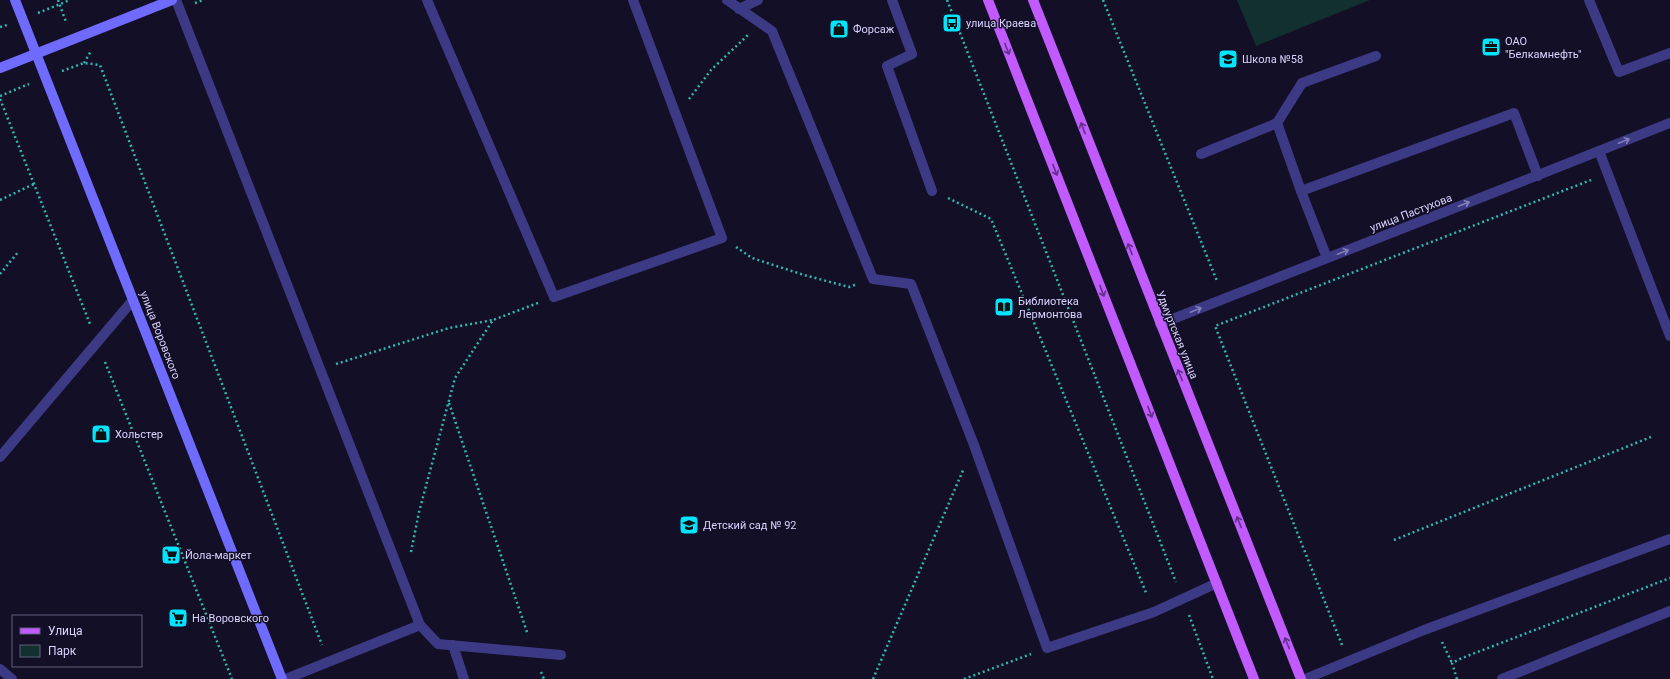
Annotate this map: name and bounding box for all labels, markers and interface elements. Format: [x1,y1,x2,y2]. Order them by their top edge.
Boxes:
bus stop icon: улица Краева [941,12,963,34]
place label: улица Краева [966,17,1036,30]
shop icon: Форсаж [828,18,850,40]
place label: Форсаж [853,23,895,36]
place label: ОАО "Белкамнефть" [1505,35,1582,61]
office icon: ОАО "Белкамнефть" [1480,36,1502,58]
one-way arrow [1004,43,1011,55]
school or university icon: Школа №58 [1217,48,1239,70]
place label: Школа №58 [1242,53,1303,66]
one-way arrow [1079,122,1086,134]
one-way arrow [1618,137,1630,145]
one-way arrow [1051,164,1059,176]
street label: улица Пастухова [1368,191,1454,235]
one-way arrow [1458,200,1470,208]
one-way arrow [1126,243,1134,255]
one-way arrow [1337,247,1349,255]
one-way arrow [1099,285,1107,297]
street label: улица Воровского [137,289,183,381]
street label: Удмуртская улица [1153,289,1201,381]
place label: Библиотека Лермонтова [1018,295,1082,321]
library icon: Библиотека Лермонтова [993,296,1015,318]
one-way arrow [1190,305,1202,313]
one-way arrow [1176,370,1184,382]
one-way arrow [1146,406,1154,418]
shop icon: Хольстер [90,423,112,445]
place label: Хольстер [115,428,163,441]
school or university icon: Детский сад № 92 [678,514,700,536]
one-way arrow [1234,516,1242,528]
place label: Детский сад № 92 [703,519,797,532]
supermarket icon: Йола-маркет [160,544,182,566]
place label: Йола-маркет [185,549,252,562]
supermarket icon: На Воровского [167,607,189,629]
place label: На Воровского [192,612,269,625]
legend [12,615,142,667]
text: Улица [48,624,83,638]
one-way arrow [1282,637,1290,649]
text: Парк [48,644,77,658]

